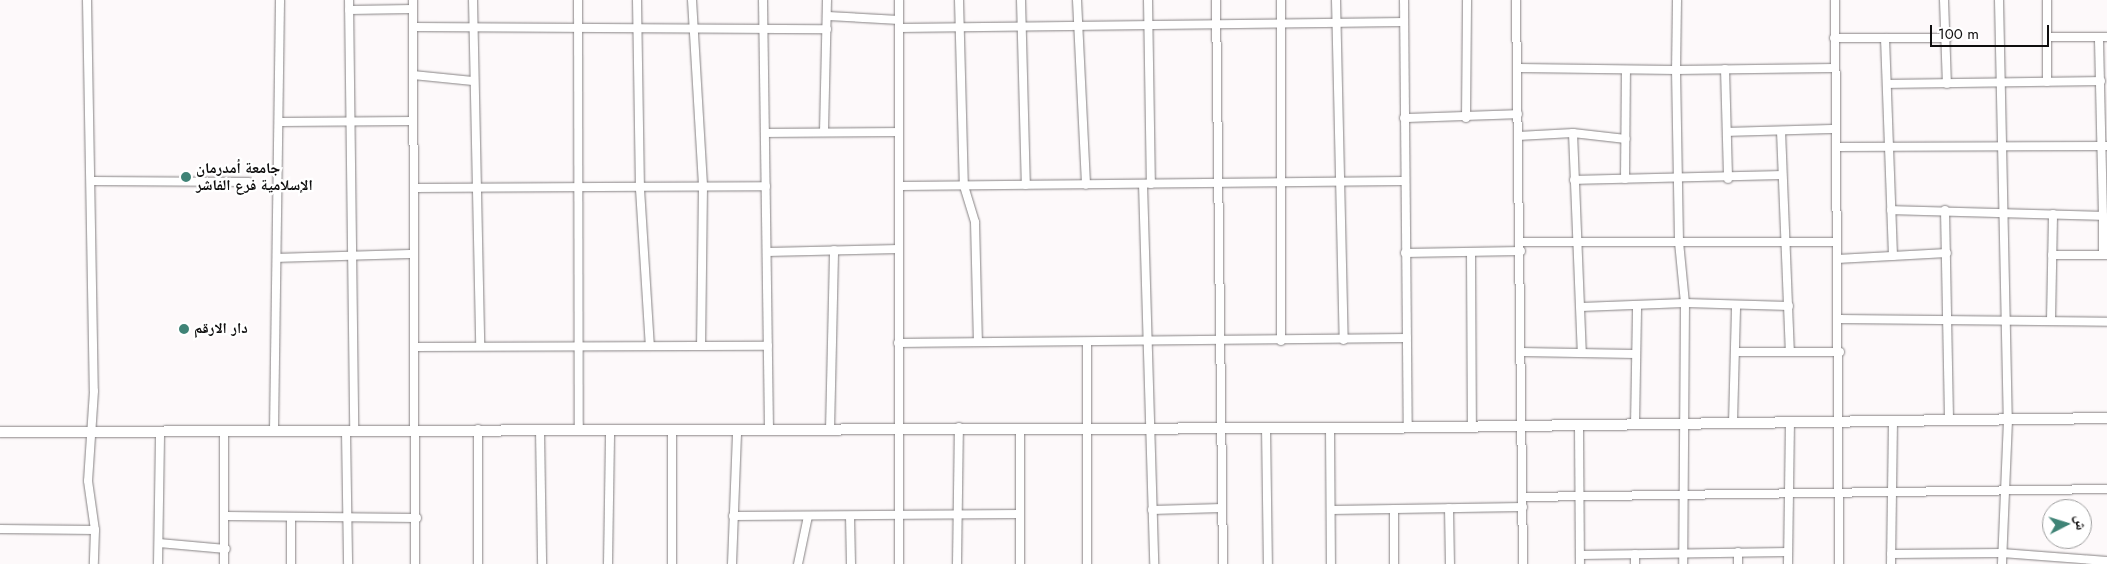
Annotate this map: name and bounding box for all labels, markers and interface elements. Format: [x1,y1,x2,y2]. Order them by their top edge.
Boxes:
scale bar [1932,15,2051,47]
text: 100 m [1938,23,1979,45]
place label: جامعة أمدرمان الإسلامية فرع الفاشر [196,159,313,194]
marker: جامعة أمدرمان الإسلامية فرع الفاشر [180,171,192,183]
place label: دار الارقم [194,320,248,338]
marker: دار الارقم [178,323,190,335]
north arrow [2042,499,2092,549]
text: ش [2070,514,2092,531]

